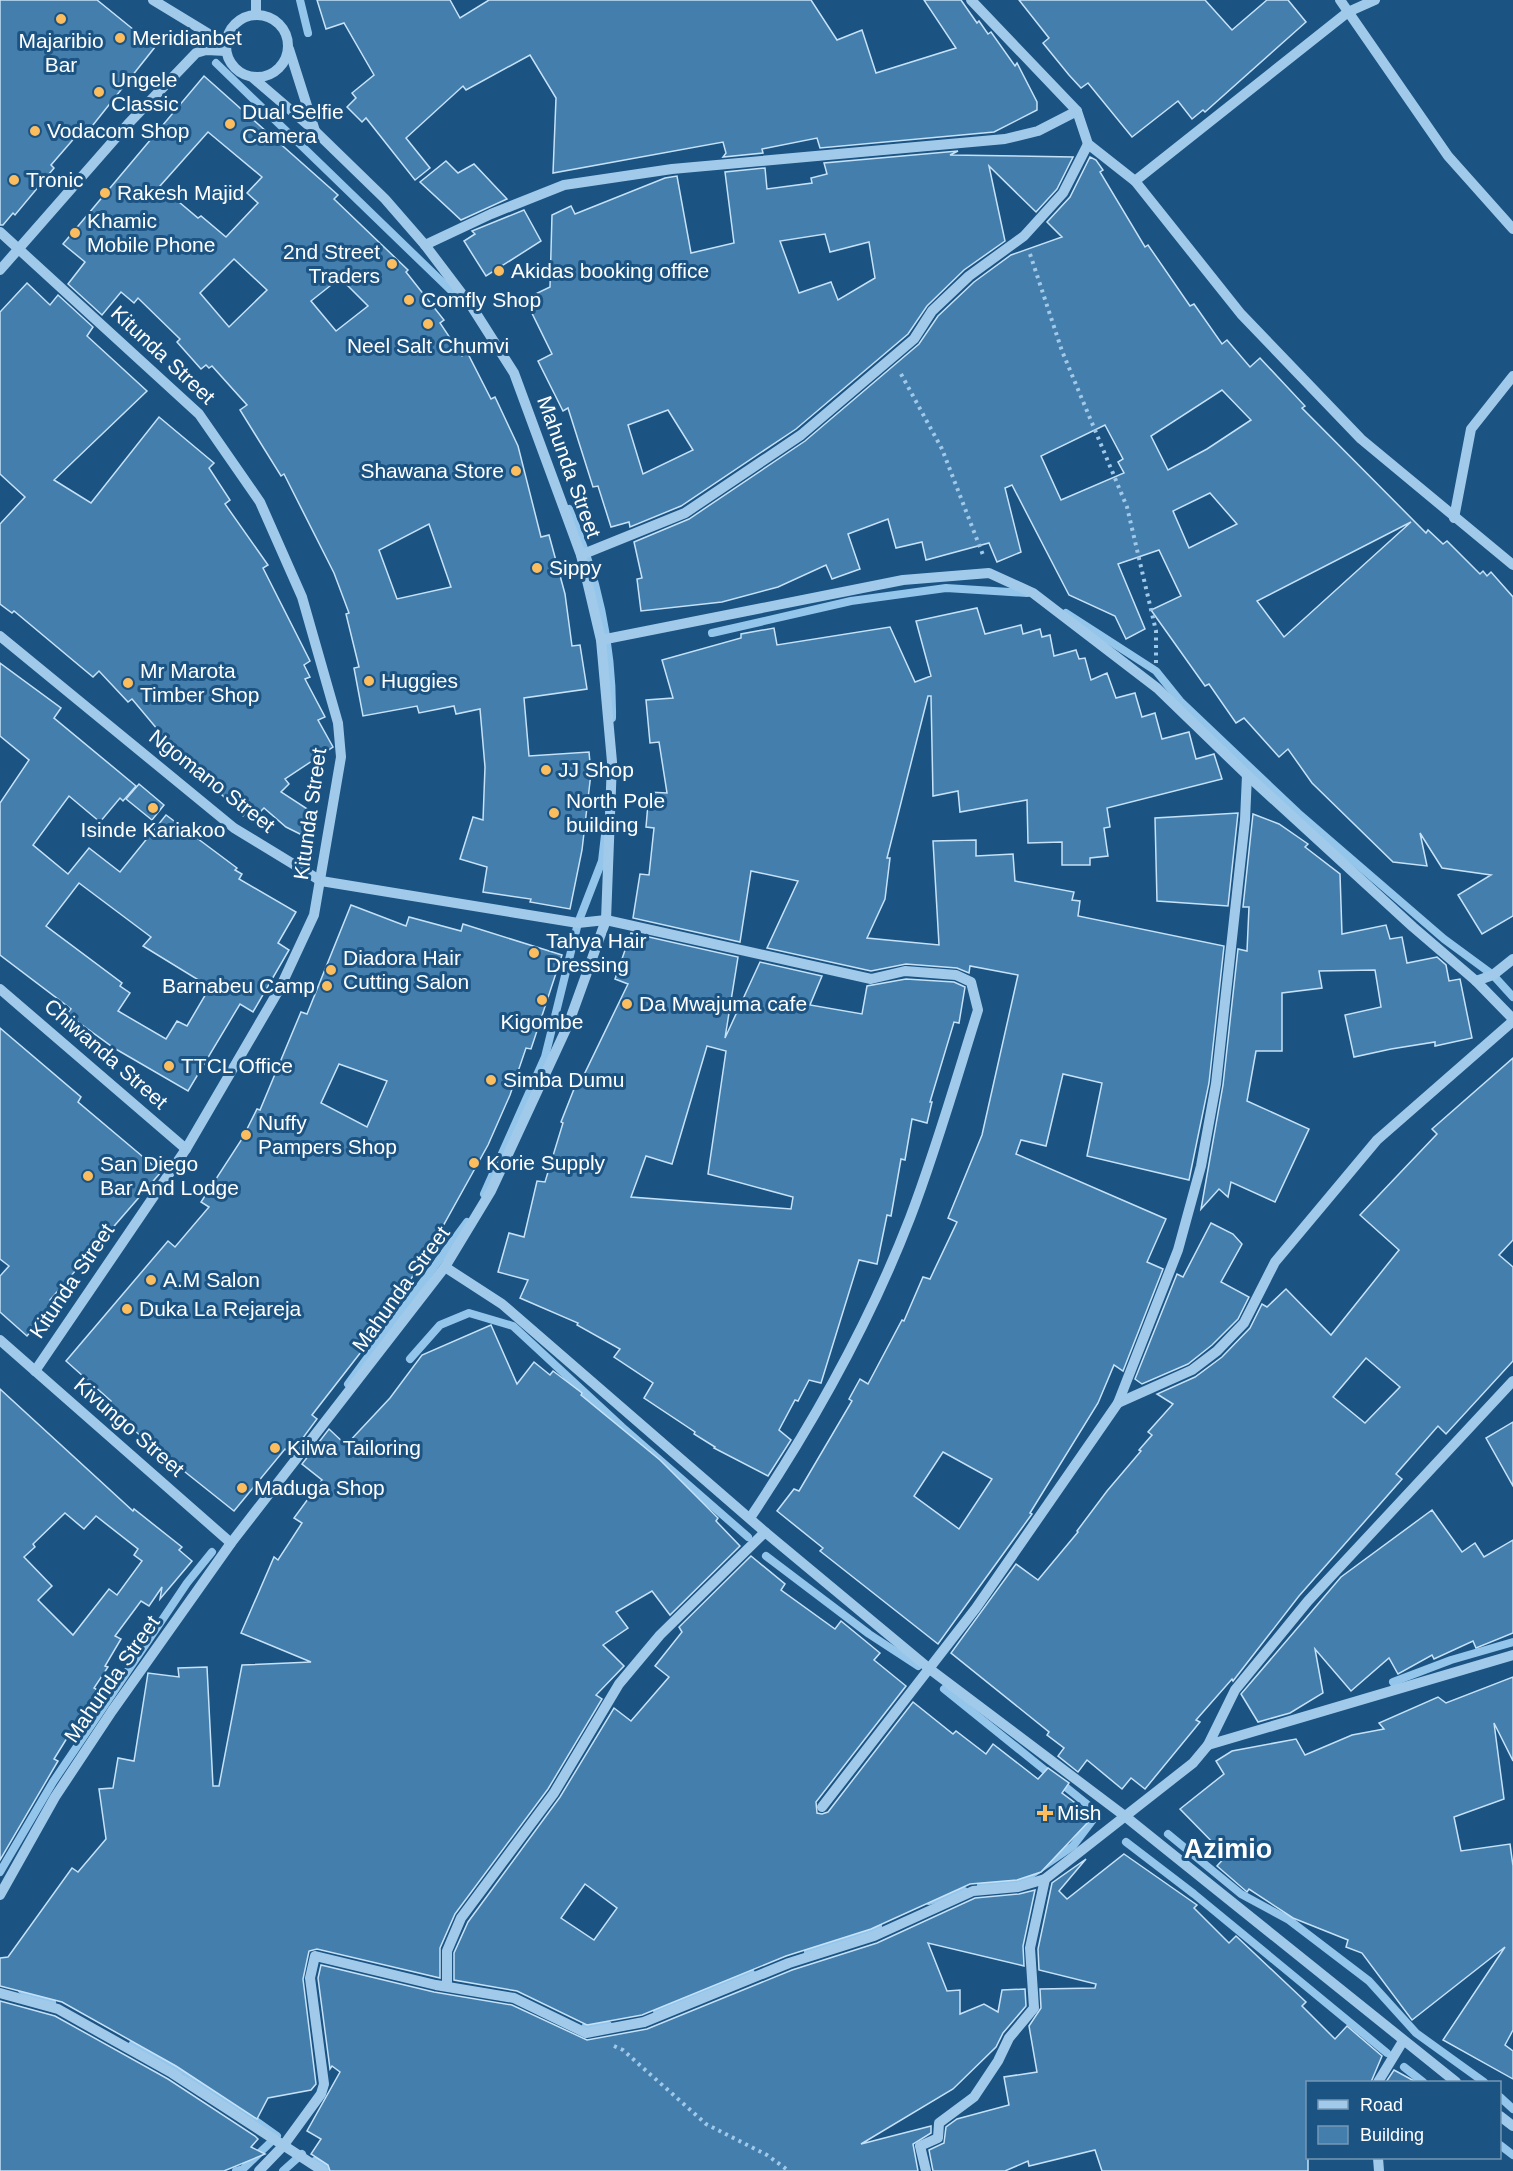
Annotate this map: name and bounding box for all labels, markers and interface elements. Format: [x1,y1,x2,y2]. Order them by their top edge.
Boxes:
marker: Majaribio Bar [54,12,68,26]
place label: Meridianbet [132,26,242,49]
place label: Majaribio Bar [18,29,104,76]
marker: Meridianbet [113,31,127,45]
place label: Ungele Classic [111,68,179,115]
marker: Ungele Classic [92,85,106,99]
place label: Dual Selfie Camera [242,100,344,147]
marker: Dual Selfie Camera [223,117,237,131]
place label: Vodacom Shop [47,119,189,142]
marker: Vodacom Shop [28,124,42,138]
place label: Tronic [26,168,84,191]
marker: Tronic [7,173,21,187]
place label: Rakesh Majid [117,181,244,204]
marker: Rakesh Majid [98,186,112,200]
place label: Khamic Mobile Phone [87,209,215,256]
marker: Khamic Mobile Phone [68,226,82,240]
place label: 2nd Street Traders [283,240,380,287]
marker: 2nd Street Traders [385,257,399,271]
place label: Akidas booking office [511,259,709,282]
marker: Akidas booking office [492,264,506,278]
place label: Comfly Shop [421,288,541,311]
marker: Comfly Shop [402,293,416,307]
street label: Kitunda Street [107,301,220,409]
marker: Neel Salt Chumvi [421,317,435,331]
place label: Neel Salt Chumvi [347,334,509,357]
street label: Mahunda Street [533,393,606,541]
place label: Shawana Store [360,459,504,482]
marker: Shawana Store [509,464,523,478]
place label: Sippy [549,556,602,579]
marker: Sippy [530,561,544,575]
place label: Mr Marota Timber Shop [140,659,259,706]
place label: Huggies [381,669,458,692]
marker: Huggies [362,674,376,688]
marker: Mr Marota Timber Shop [121,676,135,690]
street label: Ngomano Street [145,724,280,837]
street label: Kitunda Street [289,746,330,881]
place label: JJ Shop [558,758,634,781]
marker: JJ Shop [539,763,553,777]
place label: North Pole building [566,789,665,836]
marker: Isinde Kariakoo [146,801,160,815]
marker: North Pole building [547,806,561,820]
place label: Isinde Kariakoo [81,818,225,841]
place label: Tahya Hair Dressing [546,929,646,976]
place label: Diadora Hair Cutting Salon [343,946,469,993]
marker: Tahya Hair Dressing [527,946,541,960]
marker: Diadora Hair Cutting Salon [324,963,338,977]
place label: Barnabeu Camp [162,974,315,997]
marker: Barnabeu Camp [320,979,334,993]
place label: Da Mwajuma cafe [639,992,807,1015]
marker: Kigombe [535,993,549,1007]
street label: Chiwanda Street [40,994,173,1113]
marker: Da Mwajuma cafe [620,997,634,1011]
place label: Kigombe [501,1010,583,1033]
place label: TTCL Office [181,1054,293,1077]
marker: TTCL Office [162,1059,176,1073]
place label: Simba Dumu [503,1068,624,1091]
marker: Simba Dumu [484,1073,498,1087]
place label: Nuffy Pampers Shop [258,1111,397,1158]
marker: Nuffy Pampers Shop [239,1128,253,1142]
place label: Korie Supply [486,1151,606,1174]
place label: San Diego Bar And Lodge [100,1152,239,1199]
marker: Korie Supply [467,1156,481,1170]
marker: San Diego Bar And Lodge [81,1169,95,1183]
street label: Kitunda Street [25,1219,118,1342]
street label: Mahunda Street [347,1221,454,1356]
place label: A.M Salon [163,1268,260,1291]
marker: A.M Salon [144,1273,158,1287]
place label: Duka La Rejareja [139,1297,302,1320]
marker: Duka La Rejareja [120,1302,134,1316]
street label: Kivungo Street [70,1373,189,1481]
place label: Kilwa Tailoring [287,1436,421,1459]
marker: Kilwa Tailoring [268,1441,282,1455]
place label: Maduga Shop [254,1476,385,1499]
marker: Maduga Shop [235,1481,249,1495]
street label: Mahunda Street [59,1611,164,1747]
place label: Mish [1057,1801,1101,1824]
marker: Mish [1038,1806,1052,1820]
district label: Azimio [1184,1834,1272,1864]
legend [1306,2081,1501,2159]
text: Road [1360,2095,1403,2115]
text: Building [1360,2125,1424,2145]

